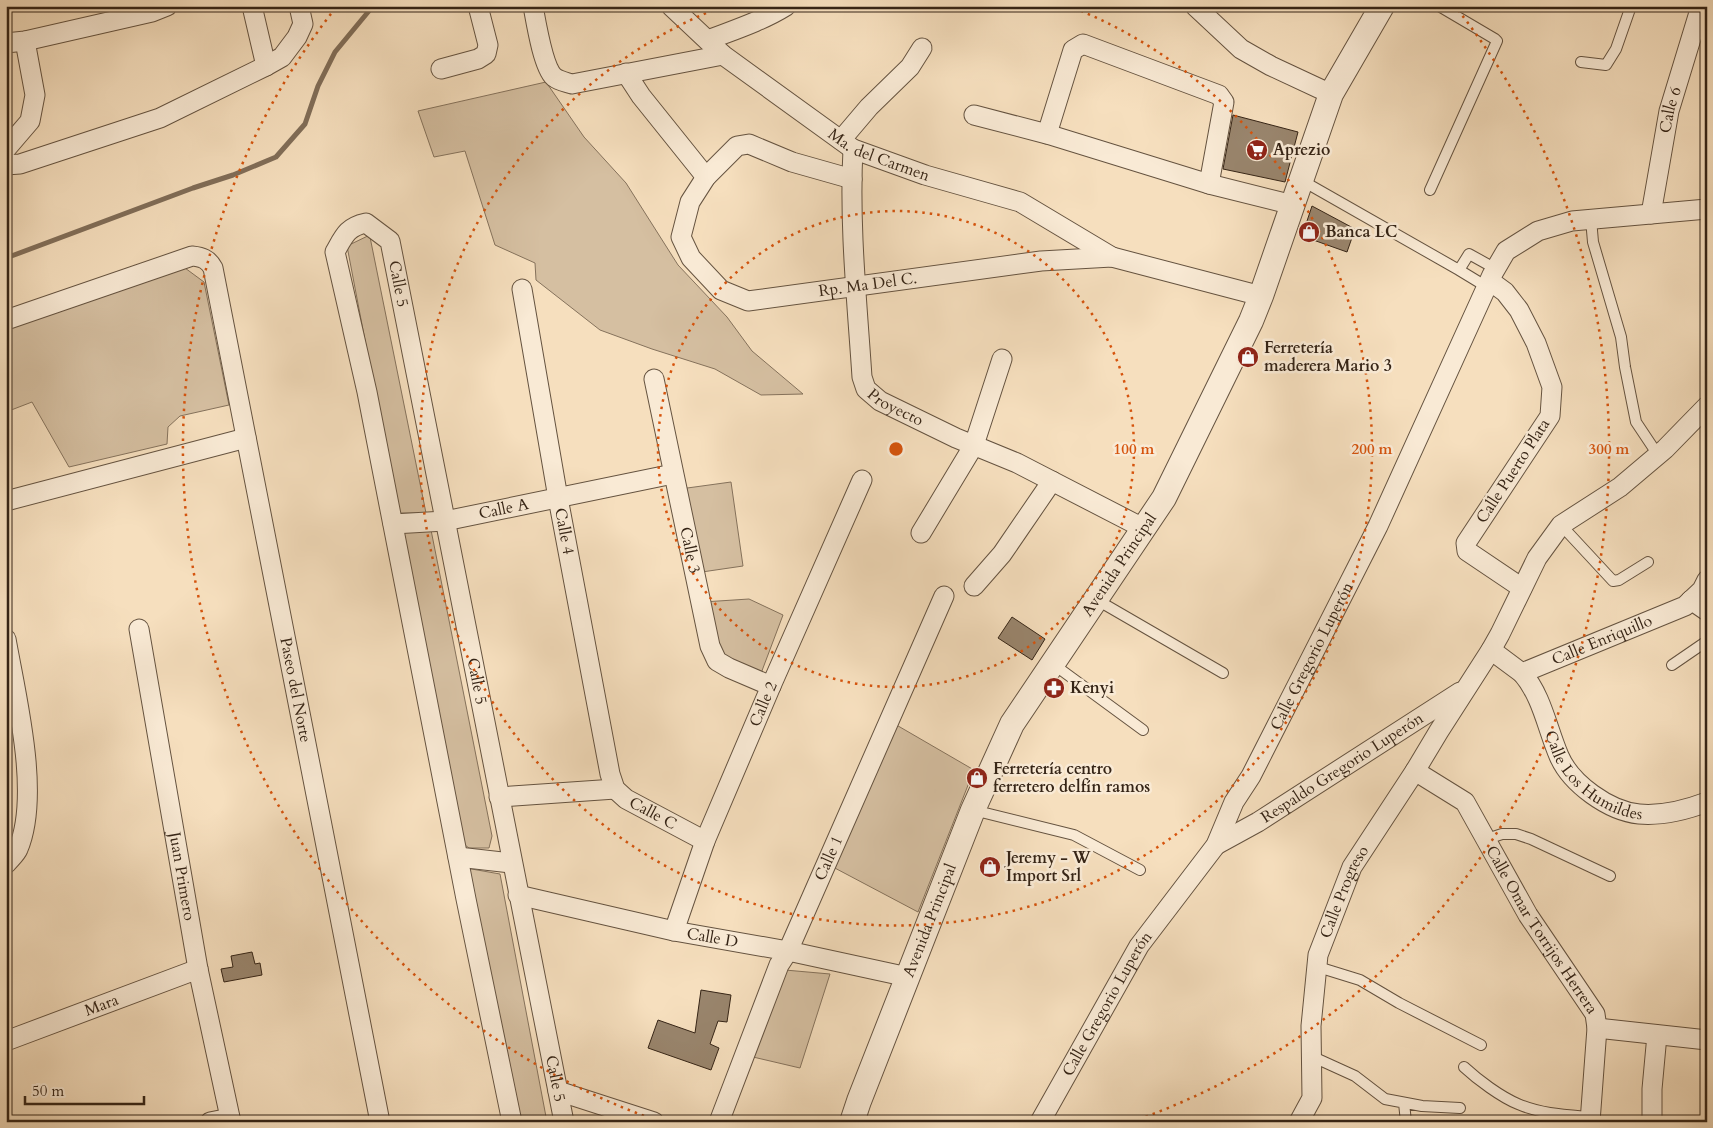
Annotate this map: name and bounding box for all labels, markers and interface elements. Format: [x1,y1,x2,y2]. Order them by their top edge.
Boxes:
street label: Calle 6 [1654,84,1687,135]
street label: Ma. del Carmen [823,123,933,187]
supermarket icon: Aprezio [1245,138,1269,162]
place label: Aprezio [1273,139,1330,161]
shop icon: Banca LC [1297,220,1321,244]
place label: Banca LC [1325,221,1397,243]
street label: Calle 5 [383,259,414,309]
street label: Rp. Ma Del C. [817,267,918,302]
place label: Ferretería maderera Mario 3 [1264,337,1392,377]
shop icon: Ferretería maderera Mario 3 [1236,345,1260,369]
street label: Proyecto [862,384,927,432]
street label: Calle Puerto Plata [1471,414,1555,528]
text: 100 m [1114,439,1155,459]
text: 200 m [1352,439,1393,459]
text: 300 m [1589,439,1630,459]
centre of rings [887,440,905,458]
street label: Calle A [477,493,531,525]
street label: Calle 4 [549,506,579,557]
street label: Avenida Principal [1076,509,1162,621]
street label: Calle 3 [674,525,706,576]
street label: Calle Gregorio Luperón [1265,578,1359,734]
street label: Calle Enriquillo [1548,610,1656,671]
street label: Paseo del Norte [274,635,317,744]
street label: Calle 5 [462,656,492,706]
pharmacy icon: Kenyi [1042,676,1066,700]
place label: Kenyi [1070,677,1114,699]
street label: Calle 2 [744,678,783,730]
street label: Respaldo Gregorio Luperón [1257,707,1428,828]
street label: Calle Los Humildes [1539,728,1643,825]
place label: Ferretería centro ferretero delfín ramos [993,758,1150,798]
shop icon: Ferretería centro ferretero delfín ramos [965,766,989,790]
street label: Calle C [625,792,681,835]
street label: Juan Primero [163,828,200,923]
street label: Calle 1 [809,832,848,884]
street label: Calle Progreso [1315,841,1374,941]
street label: Calle Omar Torrijos Herrera [1481,842,1603,1018]
place label: Jeremy - W Import Srl [1004,847,1091,887]
shop icon: Jeremy - W Import Srl [978,855,1002,879]
street label: Avenida Principal [898,860,962,981]
street label: Calle D [685,922,740,953]
street label: Calle Gregorio Luperón [1057,927,1157,1080]
street label: Mara [81,989,122,1022]
street label: Calle 5 [540,1053,571,1104]
scale bar [25,1073,144,1105]
text: 50 m [32,1081,64,1101]

